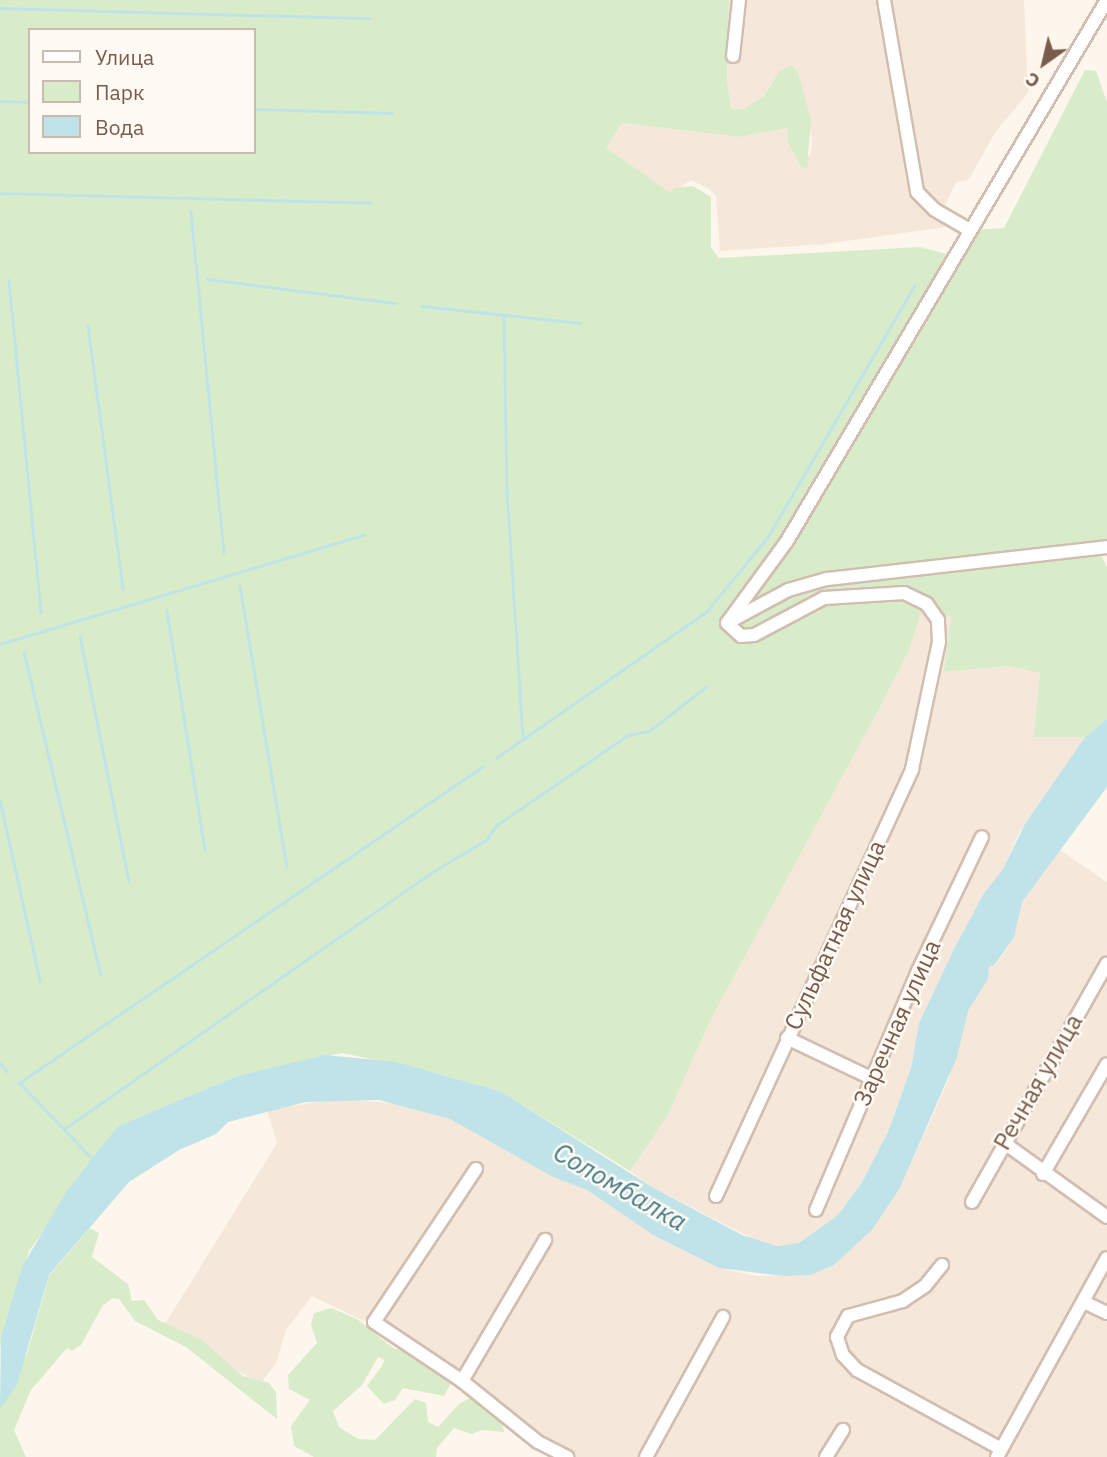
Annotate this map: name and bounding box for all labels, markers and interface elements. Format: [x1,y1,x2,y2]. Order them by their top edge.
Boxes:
legend [28,28,256,154]
north arrow [1009,28,1079,98]
text: Улица [95,43,154,71]
text: С [1020,67,1044,94]
text: Парк [95,78,145,106]
text: Вода [95,113,144,141]
street label: Сульфатная улица [778,835,892,1035]
street label: Заречная улица [847,935,947,1111]
street label: Речная улица [988,1009,1088,1155]
water label: Соломбалка [548,1136,692,1238]

